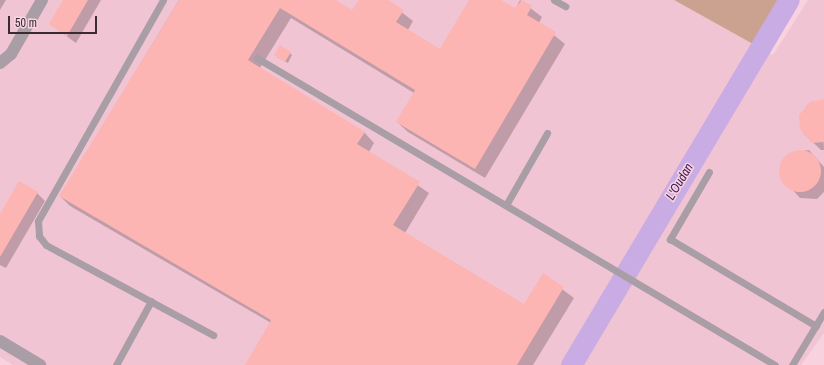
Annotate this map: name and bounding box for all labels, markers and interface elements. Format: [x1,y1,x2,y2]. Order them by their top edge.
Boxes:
scale bar [10,8,99,34]
text: 50 m [15,15,37,31]
water label: L'Oudan [663,161,697,203]

